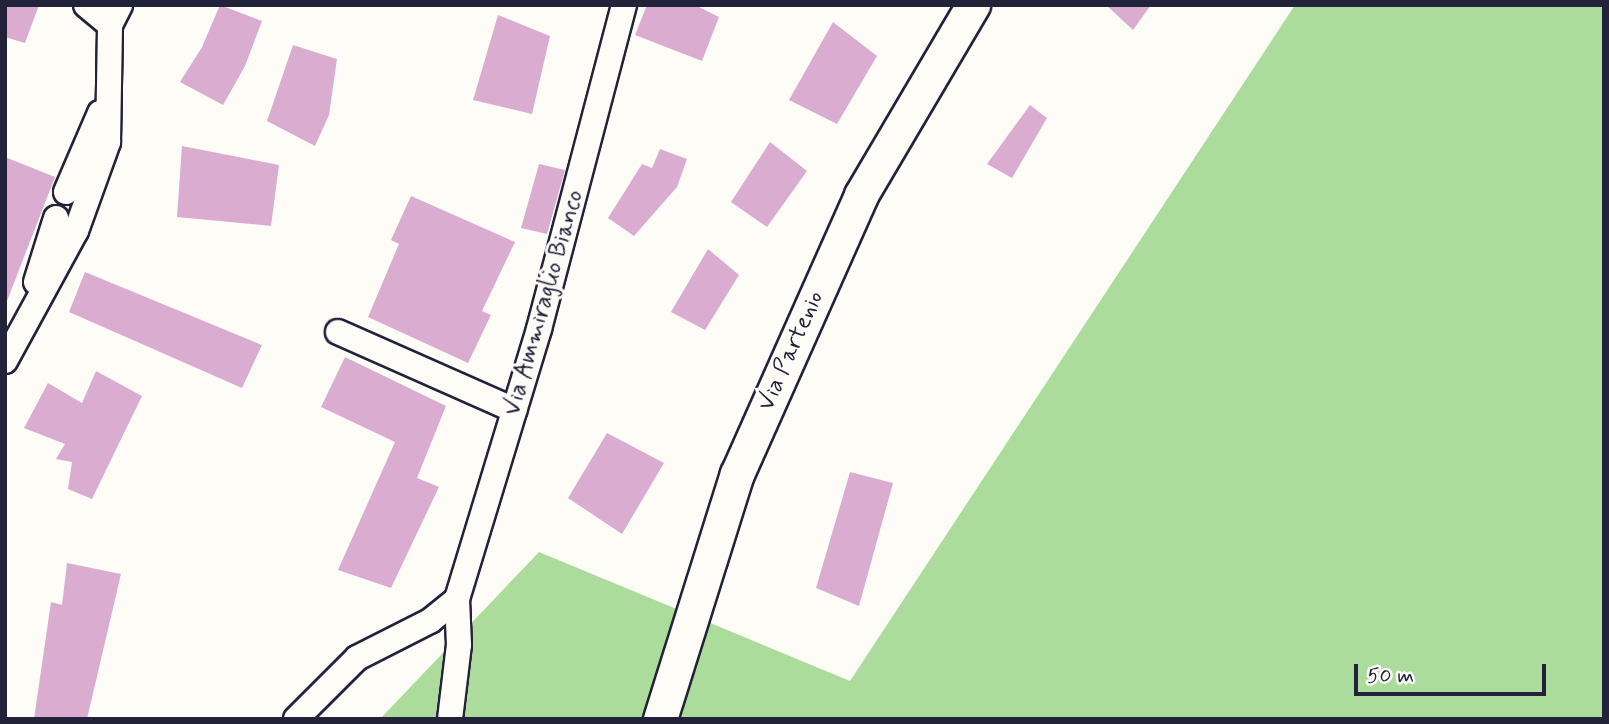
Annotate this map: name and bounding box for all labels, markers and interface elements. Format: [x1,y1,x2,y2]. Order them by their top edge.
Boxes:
street label: Via Ammiraglio Bianco [498,187,590,419]
street label: Via Partenio [752,288,830,414]
scale bar [1357,650,1550,694]
text: 50 m [1367,662,1414,690]

